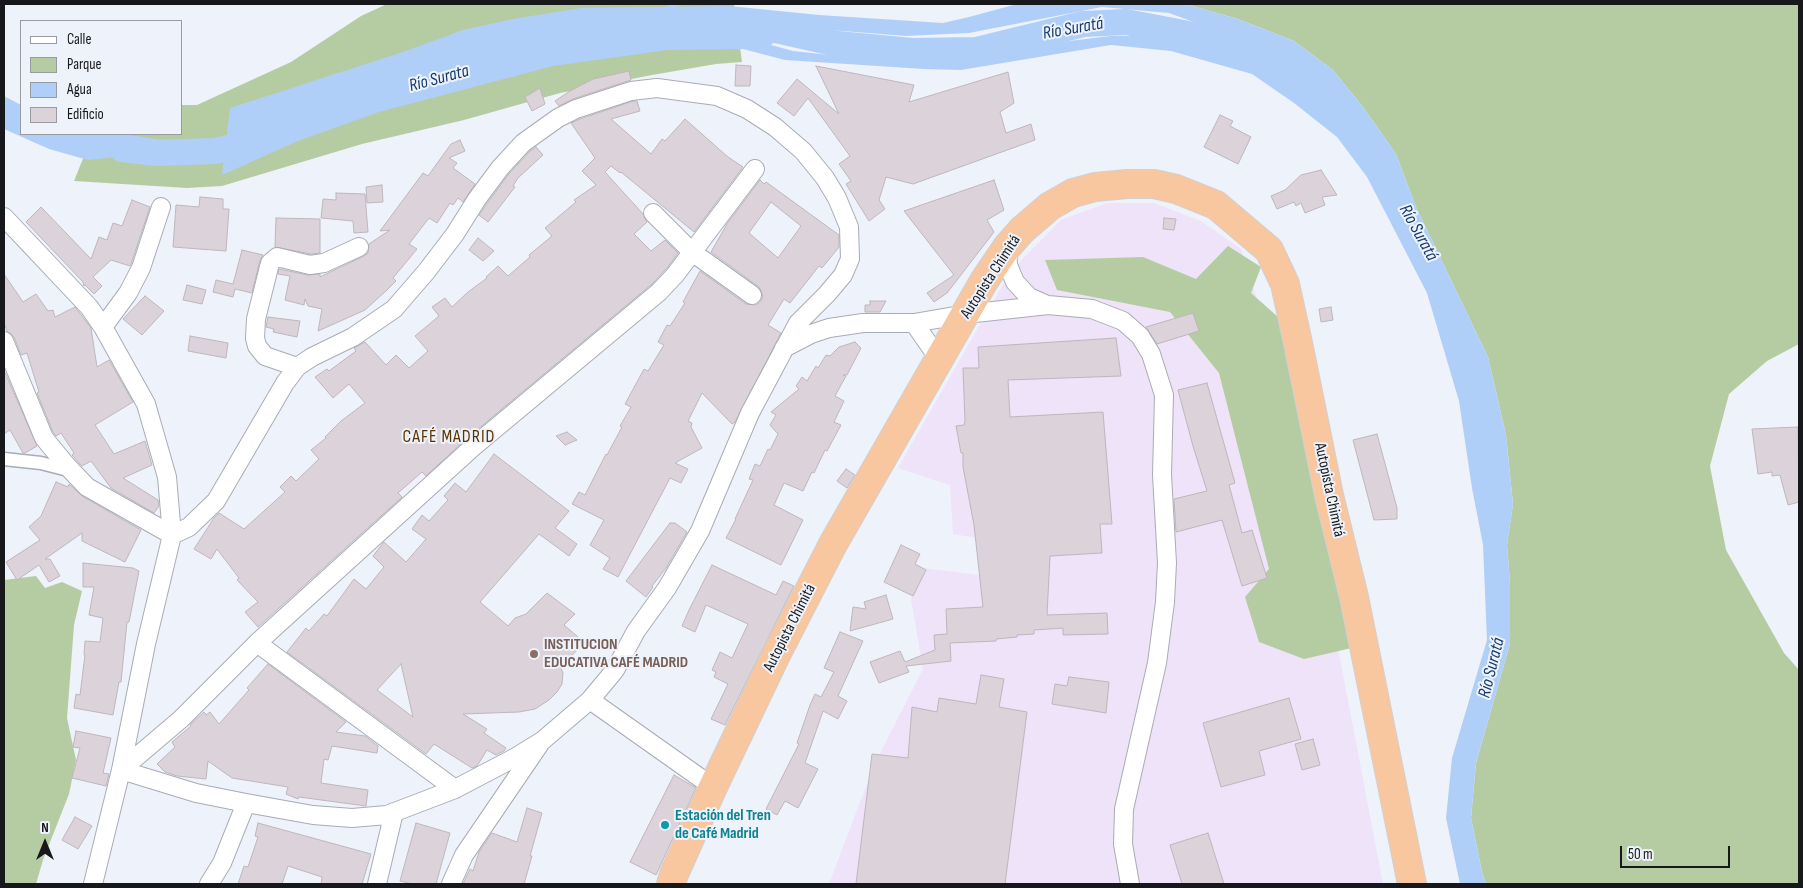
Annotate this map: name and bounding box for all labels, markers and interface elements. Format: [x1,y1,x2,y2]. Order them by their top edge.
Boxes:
water label: Río Suratá [1041,13,1105,45]
legend [20,20,182,135]
text: Calle [67,30,91,49]
text: Parque [67,55,102,74]
water label: Río Surata [407,61,471,97]
text: Agua [67,80,92,99]
text: Edificio [67,105,104,124]
water label: Río Suratá [1394,201,1442,265]
street label: Autopista Chimitá [957,232,1025,322]
district label: CAFÉ MADRID [401,426,497,448]
street label: Autopista Chimitá [1310,441,1348,539]
street label: Autopista Chimitá [760,581,820,675]
place label: INSTITUCION EDUCATIVA CAFÉ MADRID [544,635,688,673]
water label: Río Suratá [1474,636,1510,700]
marker: INSTITUCION EDUCATIVA CAFÉ MADRID [528,648,540,660]
place label: Estación del Tren de Café Madrid [675,806,771,844]
north arrow [20,818,70,868]
text: N [41,819,49,836]
marker: Estación del Tren de Café Madrid [659,819,671,831]
scale bar [1623,836,1733,868]
text: 50 m [1628,845,1653,864]

